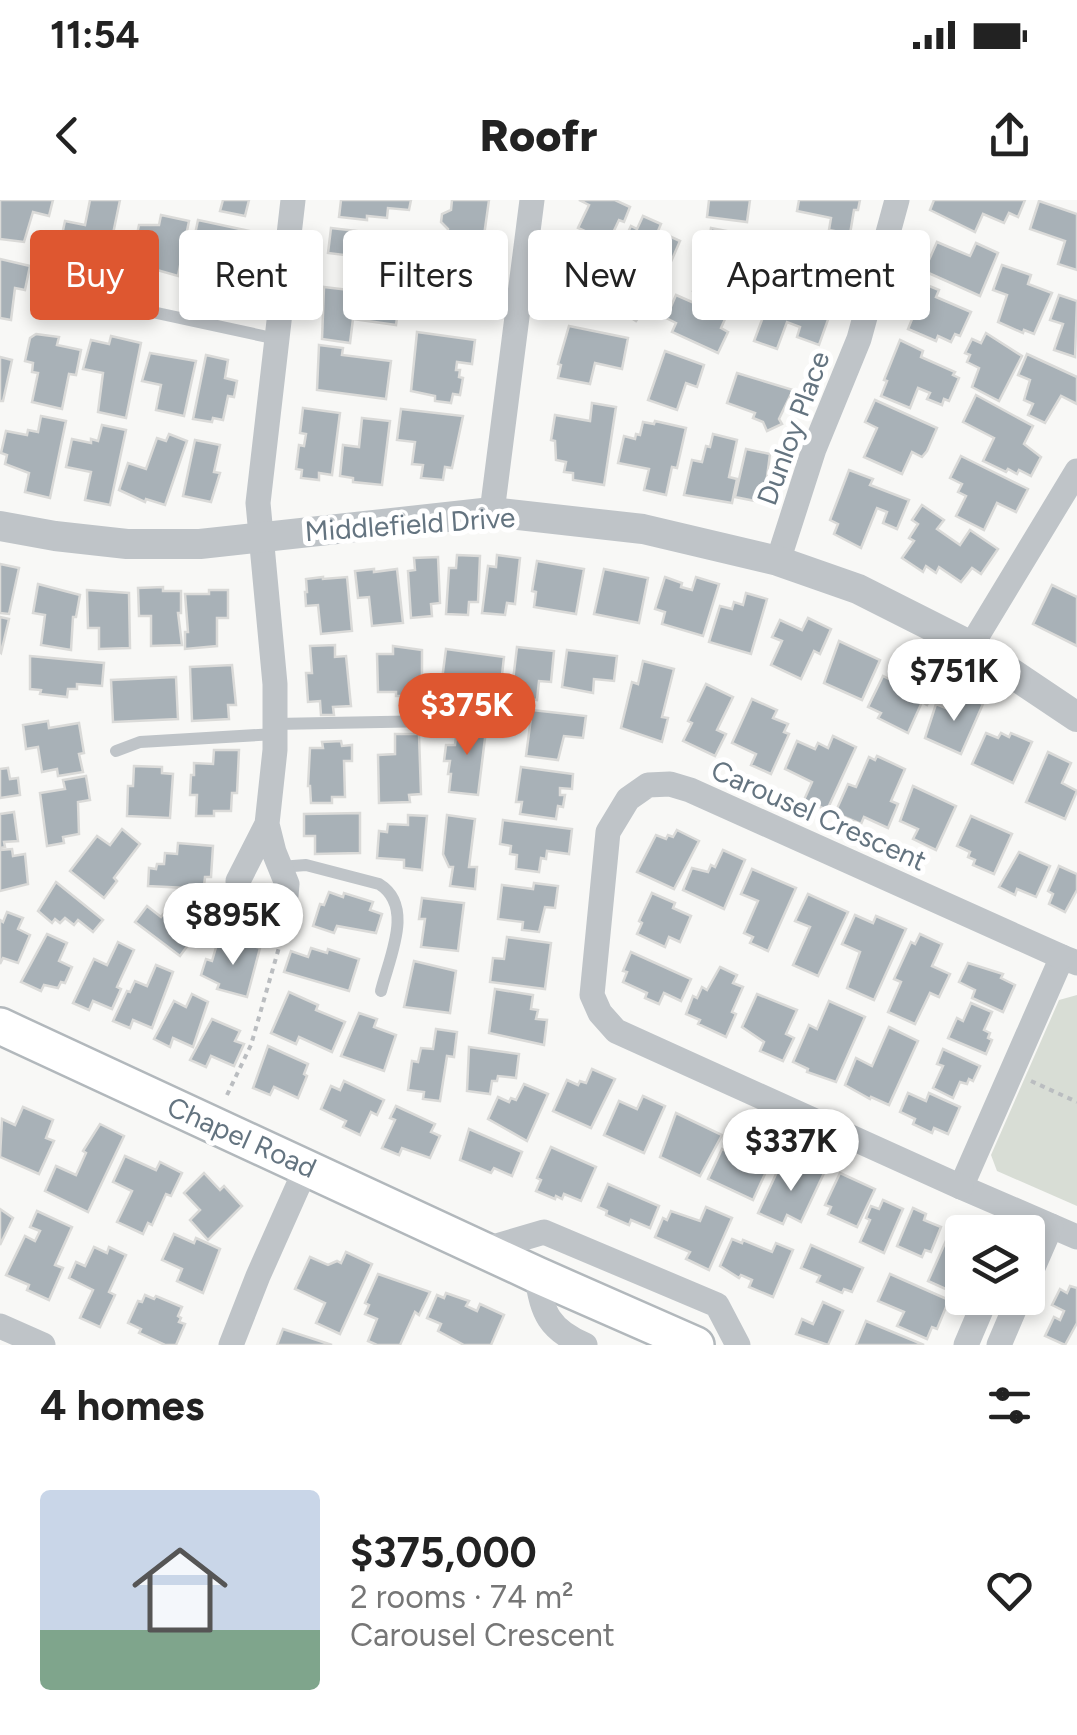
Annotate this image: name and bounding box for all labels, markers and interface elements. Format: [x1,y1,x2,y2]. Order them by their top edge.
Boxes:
text: 11:54 [50,12,140,58]
icon: back [40,108,95,163]
text: Roofr [480,108,597,162]
icon: share [982,108,1037,163]
chip: Buy [30,230,159,320]
chip: Rent [179,230,323,320]
chip: Filters [343,230,508,320]
chip: New [528,230,672,320]
chip: Apartment [692,230,930,320]
street label: Dunloy Place [749,346,837,510]
street label: Middlefield Drive [304,500,516,548]
pin: $751K [884,639,1024,724]
text: $751K [910,652,998,690]
pin: $375K [397,673,537,758]
text: $375K [420,686,514,724]
street label: Carousel Crescent [706,752,932,878]
pin: $895K [163,883,303,968]
text: $895K [185,896,281,934]
street label: Chapel Road [162,1089,322,1185]
pin: $337K [721,1109,861,1194]
text: $337K [745,1122,837,1160]
map controls [945,1215,1045,1315]
button: layers [945,1215,1045,1315]
icon: filters [982,1378,1037,1433]
text: 4 homes [40,1380,204,1431]
text: $375,000 [350,1527,537,1578]
icon: home [120,1530,240,1650]
icon: heart [982,1563,1037,1618]
text: 2 rooms · 74 m² [350,1578,574,1616]
text: Carousel Crescent [350,1616,615,1654]

